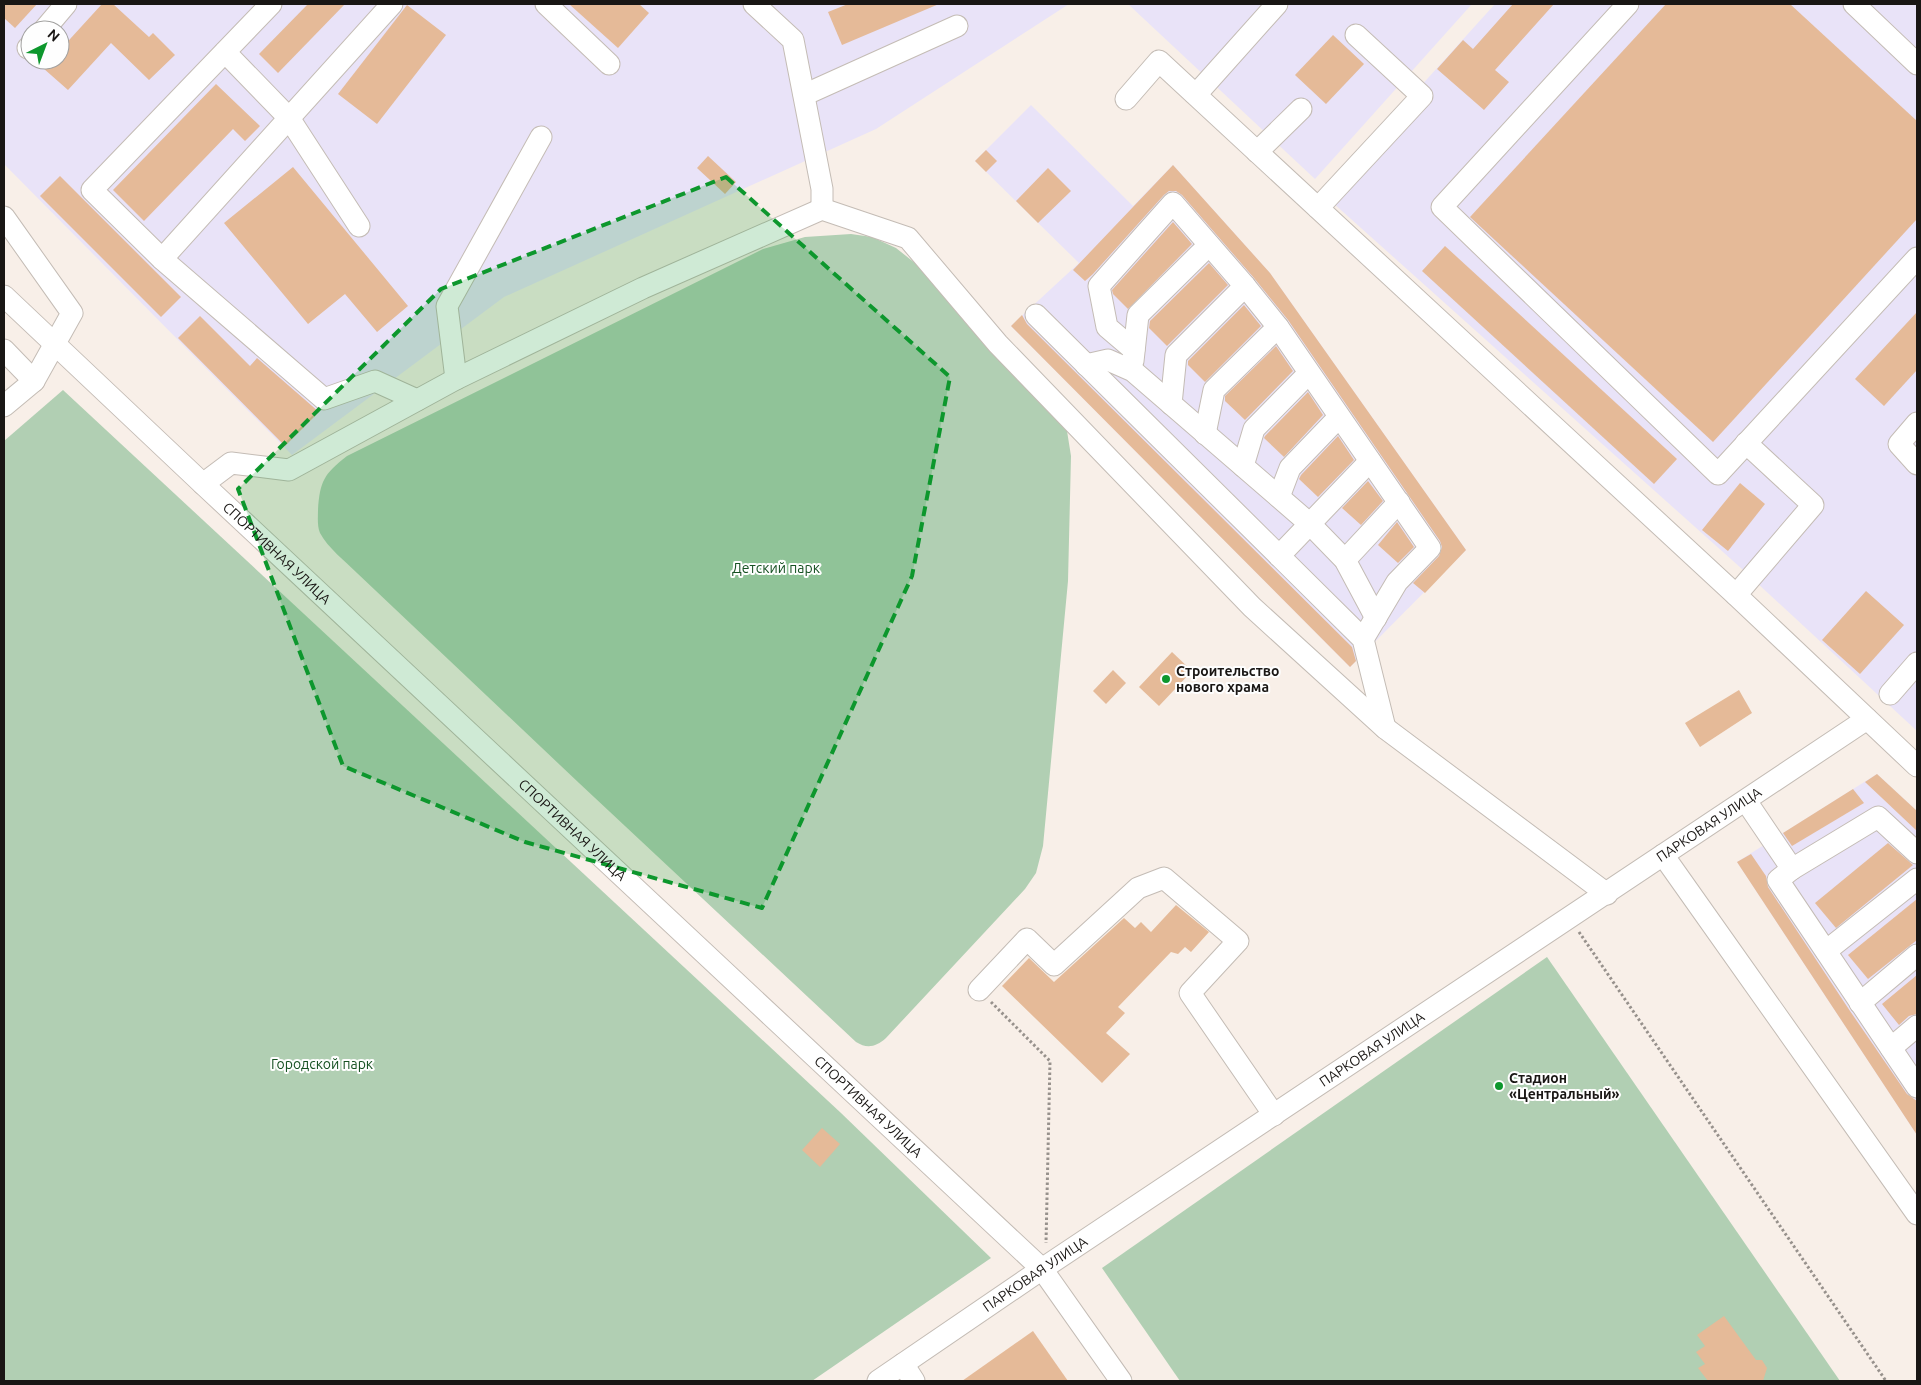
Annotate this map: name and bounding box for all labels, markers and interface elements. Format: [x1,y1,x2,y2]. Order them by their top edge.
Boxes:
north arrow [20,20,70,70]
text: N [44,26,63,45]
street label: СПОРТИВНАЯ УЛИЦА [220,499,334,607]
park label: Детский парк [732,560,820,576]
place label: Строительство нового храма [1176,663,1279,695]
marker: Строительство нового храма [1160,673,1172,685]
street label: СПОРТИВНАЯ УЛИЦА [516,776,630,884]
street label: ПАРКОВАЯ УЛИЦА [1653,784,1764,865]
street label: ПАРКОВАЯ УЛИЦА [1316,1008,1427,1090]
street label: СПОРТИВНАЯ УЛИЦА [811,1052,926,1161]
park label: Городской парк [271,1056,373,1072]
place label: Стадион «Центральный» [1509,1070,1620,1102]
marker: Стадион «Центральный» [1493,1080,1505,1092]
street label: ПАРКОВАЯ УЛИЦА [980,1233,1090,1315]

